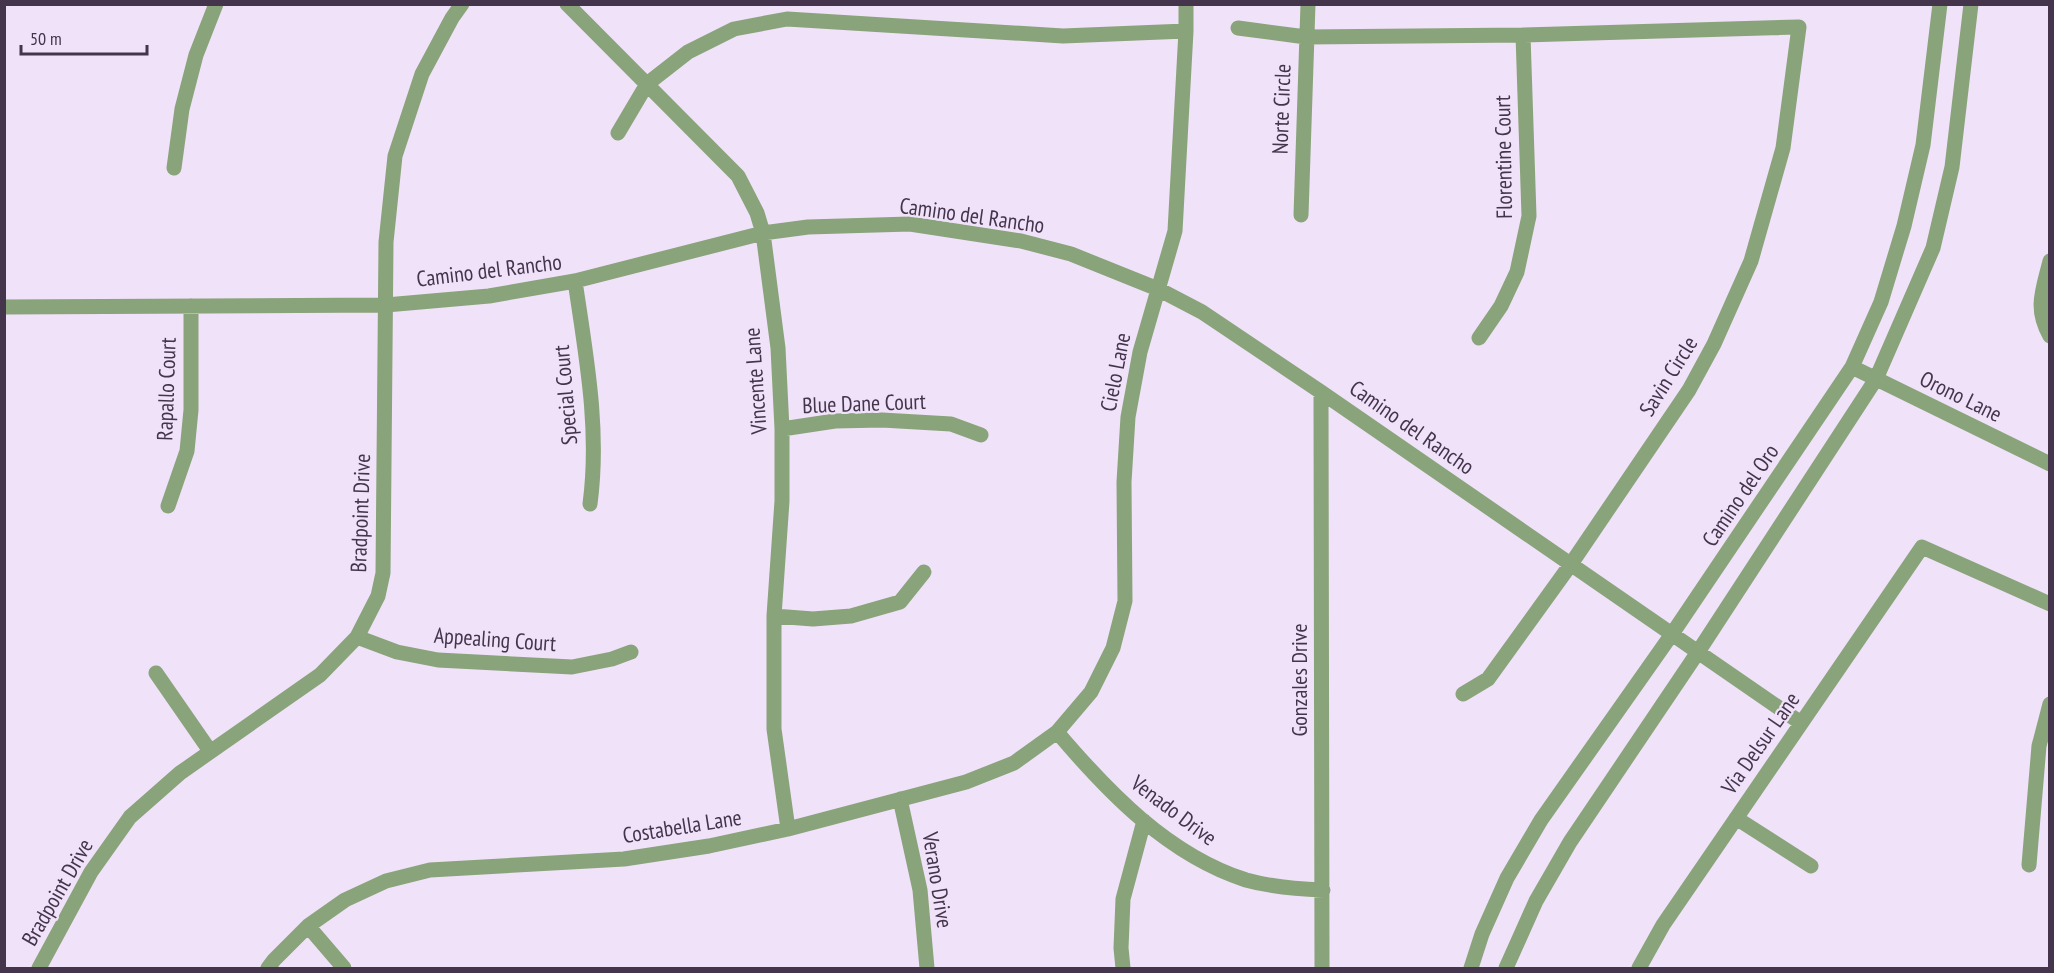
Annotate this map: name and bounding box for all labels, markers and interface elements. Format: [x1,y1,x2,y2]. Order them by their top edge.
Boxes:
scale bar [21,18,147,56]
text: 50 m [30,27,62,50]
street label: Norte Circle [1265,63,1297,155]
street label: Florentine Court [1488,95,1518,219]
street label: Camino del Rancho [898,191,1046,239]
street label: Camino del Rancho [415,247,563,293]
street label: Vincente Lane [737,327,773,436]
street label: Cielo Lane [1094,330,1136,414]
street label: Savin Circle [1633,331,1703,421]
street label: Rapallo Court [150,337,182,441]
street label: Special Court [547,344,583,446]
street label: Orono Lane [1915,364,2007,428]
street label: Camino del Rancho [1344,374,1480,480]
street label: Blue Dane Court [802,387,926,419]
street label: Camino del Oro [1696,438,1784,552]
street label: Bradpoint Drive [344,453,376,573]
street label: Appealing Court [433,621,557,657]
street label: Gonzales Drive [1285,624,1313,737]
street label: Via Delsur Lane [1714,687,1805,800]
street label: Venado Drive [1125,768,1222,851]
street label: Costabella Lane [621,803,743,849]
street label: Verano Drive [916,829,959,930]
street label: Bradpoint Drive [15,834,99,950]

